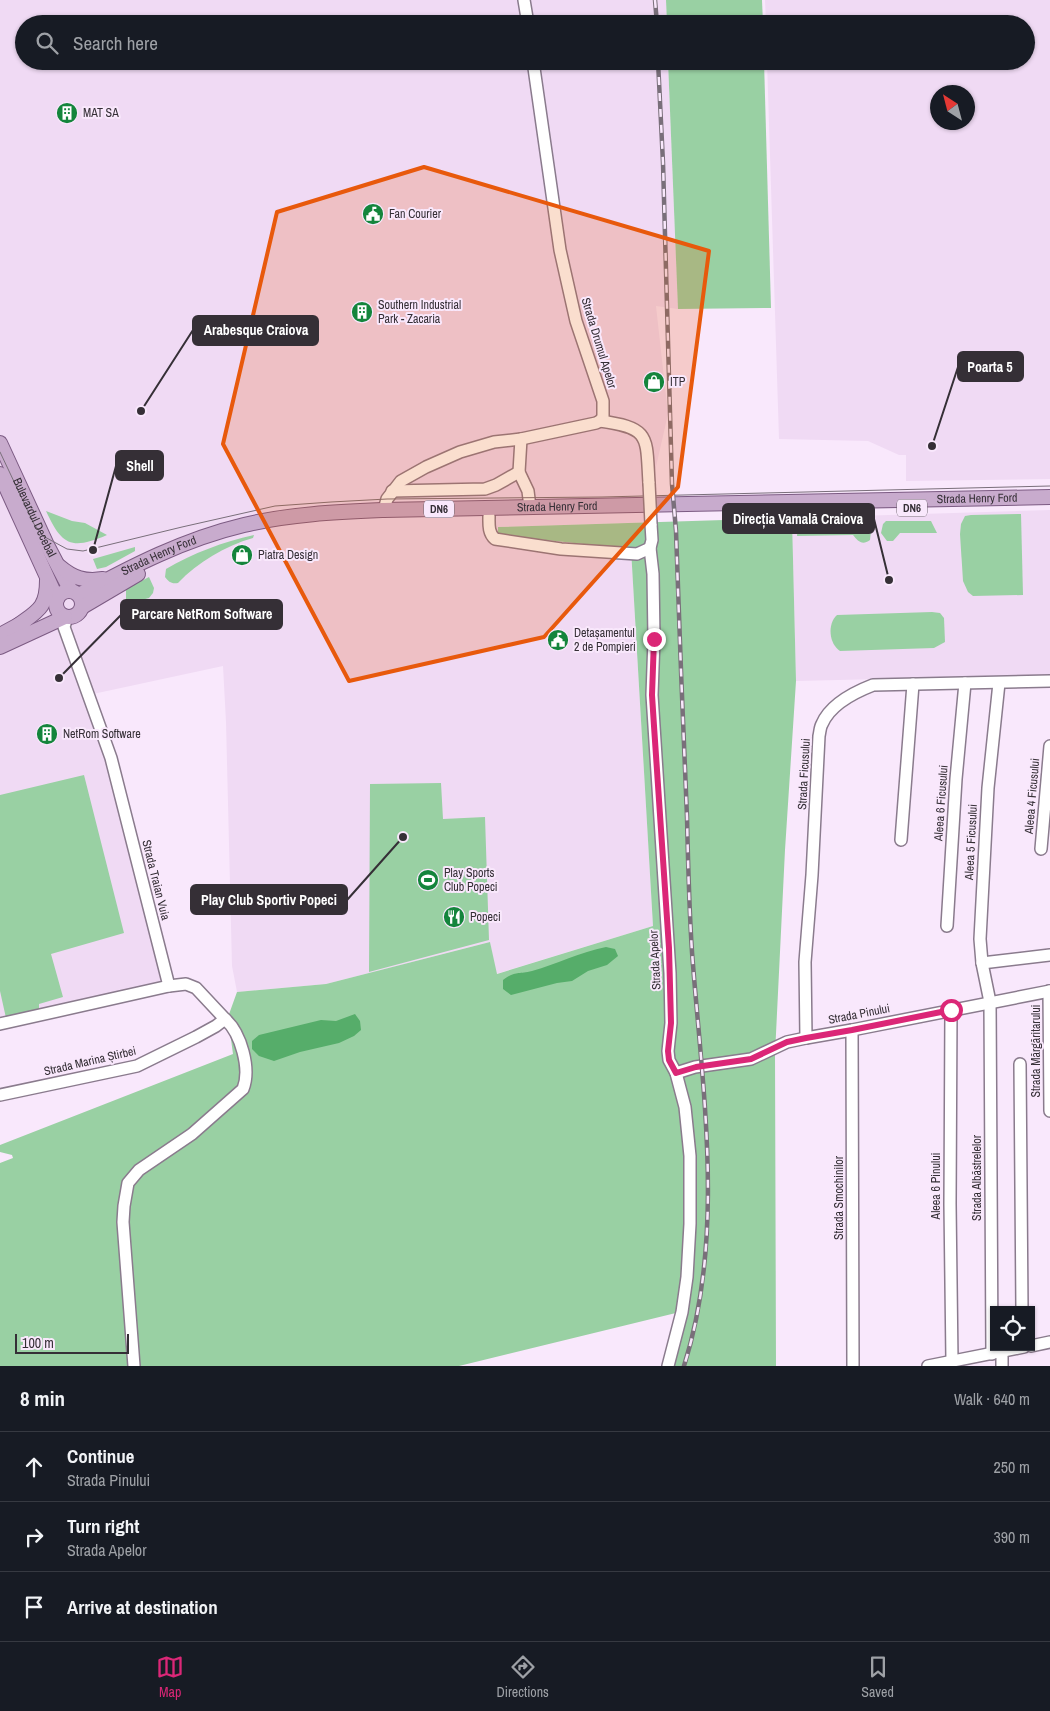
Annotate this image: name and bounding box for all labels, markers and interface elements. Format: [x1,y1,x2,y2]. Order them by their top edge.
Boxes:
search box [15,15,1035,70]
icon: search [33,29,61,57]
text: Search here [73,30,158,56]
north arrow [930,85,975,130]
building icon: MAT SA [55,101,79,125]
place label: MAT SA [83,105,119,121]
public building icon: Fan Courier [361,202,385,226]
place label: Fan Courier [389,206,442,222]
street label: Strada Drumul Apelor [578,296,621,391]
place label: Southern Industrial Park - Zacaria [378,297,461,327]
building icon: Southern Industrial Park - Zacaria [350,300,374,324]
callout: Arabesque Craiova [193,316,318,345]
text: Arabesque Craiova [204,321,309,339]
callout: Poarta 5 [958,352,1023,381]
text: Poarta 5 [967,358,1013,376]
shop icon: ITP [642,370,666,394]
place label: ITP [670,374,686,390]
callout: Shell [116,451,163,480]
text: Shell [126,457,154,475]
street label: Bulevardul Decebal [9,475,60,560]
street label: Strada Henry Ford [937,490,1018,507]
street label: Strada Henry Ford [517,498,598,515]
road number: DN6 [897,499,927,516]
road number: DN6 [424,500,454,518]
callout: Direcția Vamală Craiova [723,504,874,533]
text: Direcția Vamală Craiova [733,510,864,529]
street label: Strada Henry Ford [118,532,198,579]
shop icon: Piatra Design [230,543,254,567]
place label: Piatra Design [258,547,318,563]
callout: Parcare NetRom Software [121,600,282,629]
text: Parcare NetRom Software [132,605,273,623]
place label: Detașamentul 2 de Pompieri [574,625,636,655]
public building icon: Detașamentul 2 de Pompieri [546,628,570,652]
route end [643,628,666,651]
building icon: NetRom Software [35,722,59,746]
place label: NetRom Software [63,726,141,742]
street label: Strada Ficusului [794,738,814,810]
street label: Aleea 4 Ficusului [1021,757,1043,836]
street label: Aleea 6 Ficusului [930,765,952,842]
street label: Aleea 5 Ficusului [961,804,981,881]
street label: Strada Traian Vuia [138,838,174,922]
place label: Play Sports Club Popeci [444,865,498,895]
sports icon: Play Sports Club Popeci [416,868,440,892]
callout: Play Club Sportiv Popeci [191,885,347,914]
text: Play Club Sportiv Popeci [201,891,337,909]
restaurant icon: Popeci [442,905,466,929]
place label: Popeci [470,909,501,925]
street label: Strada Apelor [645,929,665,990]
route start [940,999,963,1022]
street label: Strada Pinului [827,1000,891,1028]
street label: Strada Mărgăritarului [1028,1005,1044,1097]
street label: Strada Marina Știrbei [42,1043,138,1079]
street label: Strada Albăstrelelor [969,1134,985,1221]
street label: Aleea 6 Pinului [928,1153,944,1220]
street label: Strada Smochinilor [831,1155,847,1240]
map controls [990,1306,1035,1351]
button: locate [990,1306,1035,1351]
scale bar [15,1331,129,1354]
text: 100 m [22,1334,54,1352]
text: 8 min [20,1384,65,1413]
text: Walk · 640 m [954,1388,1030,1410]
text: Continue [67,1443,135,1469]
icon: ahead [20,1453,48,1481]
text: 250 m [994,1456,1030,1478]
text: Strada Pinului [67,1469,150,1491]
text: Turn right [67,1513,139,1539]
icon: right [20,1523,48,1551]
text: 390 m [994,1526,1030,1548]
text: Strada Apelor [67,1539,147,1561]
icon: arrive [20,1593,48,1621]
text: Arrive at destination [67,1594,218,1620]
tab: Map [156,1653,184,1701]
tab: Directions [497,1653,549,1701]
tab: Saved [861,1653,894,1701]

